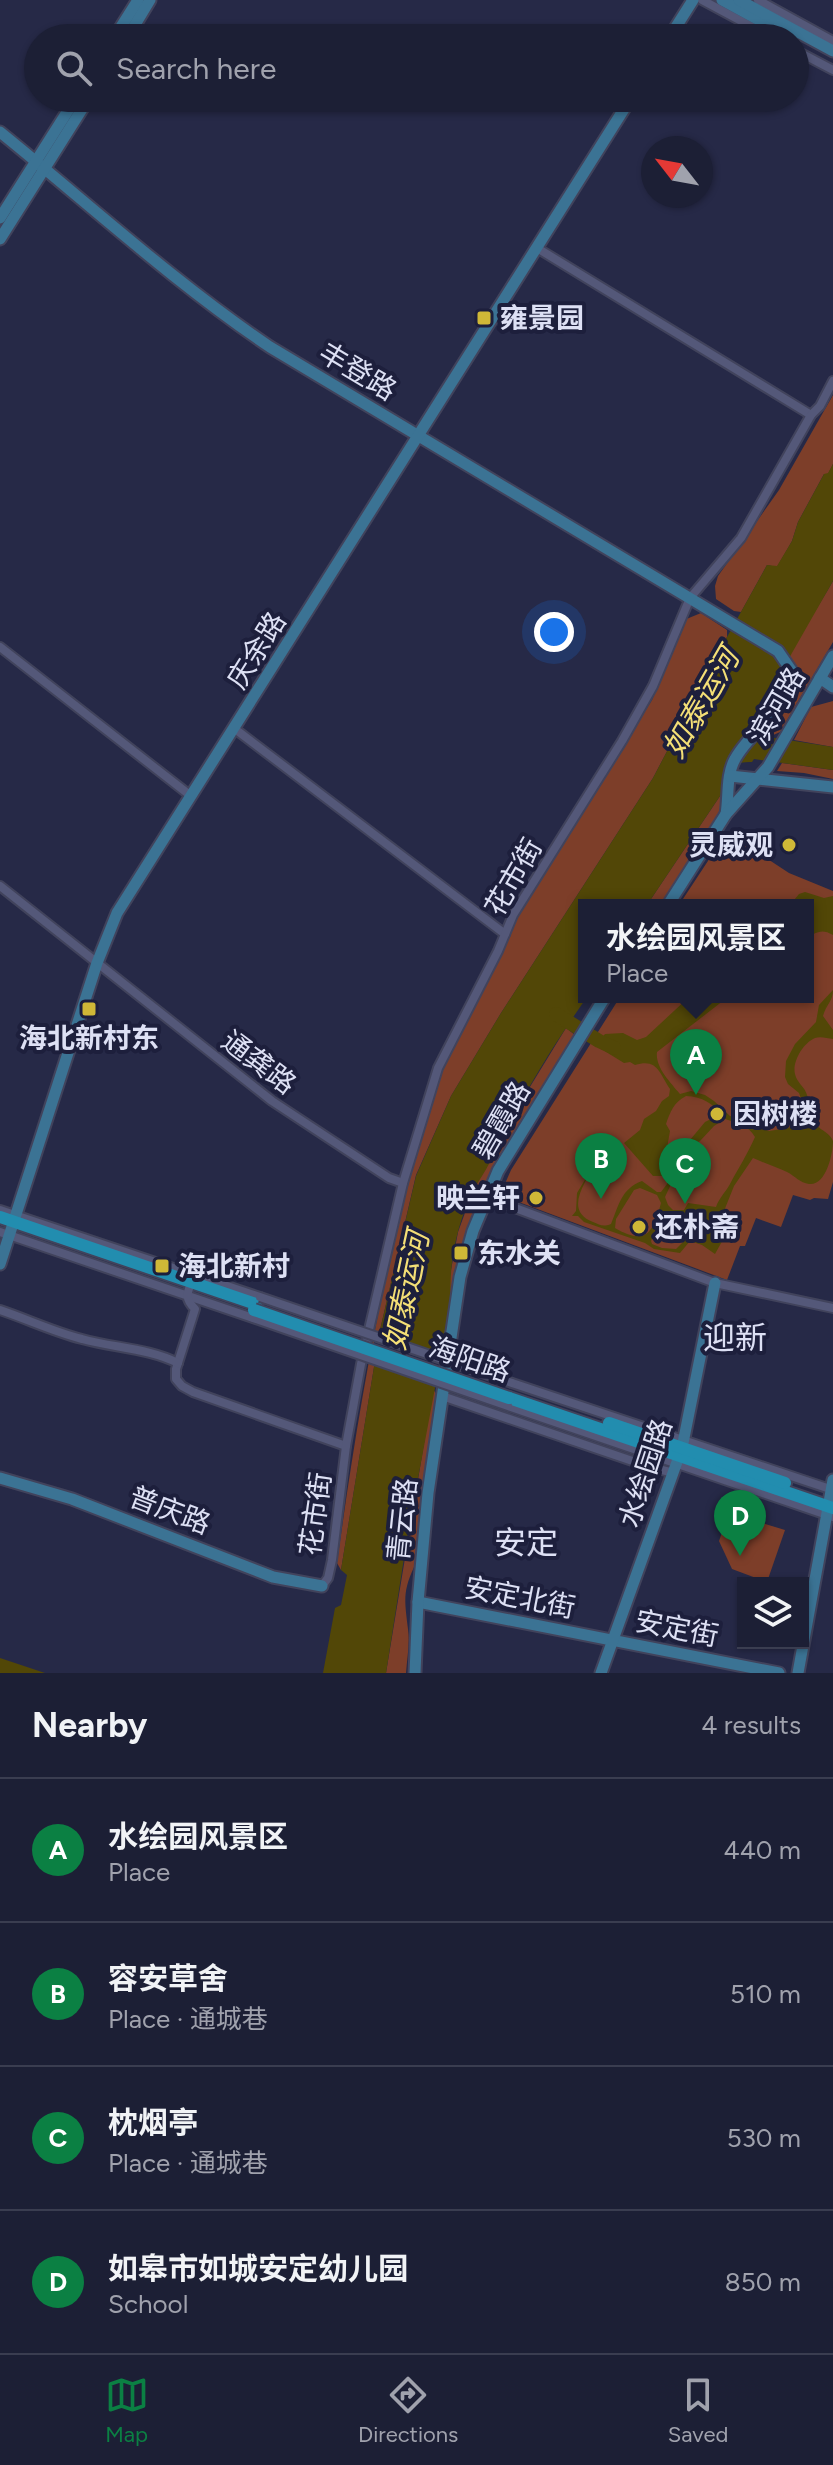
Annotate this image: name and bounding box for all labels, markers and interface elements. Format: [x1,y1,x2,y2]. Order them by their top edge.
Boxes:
search box [24,24,809,112]
icon: search [52,46,96,90]
text: Search here [116,50,276,87]
north arrow [641,136,713,208]
place label: 雍景园 [500,301,584,335]
marker: 雍景园 [475,309,493,327]
street label: 丰登路 [313,335,403,407]
street label: 庆余路 [219,605,293,695]
your location [534,612,574,652]
water label: 如泰运河 [655,637,750,764]
street label: 滨河路 [740,661,812,751]
place label: 灵威观 [689,828,773,862]
street label: 花市街 [477,832,549,922]
marker: 灵威观 [780,836,798,854]
popup [578,899,814,1003]
text: 水绘园风景区 [606,919,786,956]
text: Place [606,957,668,989]
marker: 海北新村东 [80,1000,98,1018]
place label: 海北新村东 [19,1021,159,1055]
street label: 通龚路 [215,1023,303,1101]
pin: A [670,1029,722,1095]
street label: 碧霞路 [465,1075,537,1165]
place label: 因树楼 [733,1097,817,1131]
marker: 因树楼 [708,1105,726,1123]
pin: B [575,1133,627,1199]
pin: C [659,1138,711,1204]
place label: 映兰轩 [436,1181,520,1215]
marker: 映兰轩 [527,1189,545,1207]
place label: 还朴斋 [655,1210,739,1244]
marker: 还朴斋 [630,1218,648,1236]
water label: 如泰运河 [375,1224,438,1354]
place label: 东水关 [477,1236,561,1270]
marker: 东水关 [452,1244,470,1262]
place label: 海北新村 [178,1249,290,1283]
marker: 海北新村 [153,1257,171,1275]
district label: 迎新 [703,1319,767,1357]
street label: 海阳路 [425,1329,515,1389]
street label: 水绘园路 [612,1414,678,1532]
street label: 花市街 [292,1470,338,1558]
street label: 青云路 [381,1476,423,1564]
street label: 普庆路 [125,1479,215,1541]
pin: D [714,1490,766,1556]
district label: 安定 [494,1524,558,1562]
street label: 安定北街 [462,1570,578,1624]
map controls [737,1577,809,1649]
button: layers [737,1577,809,1649]
street label: 安定街 [633,1603,721,1653]
text: Nearby [32,1705,147,1746]
text: 4 results [701,1709,801,1741]
text: 水绘园风景区 [108,1818,288,1855]
text: A [49,1834,67,1866]
text: 440 m [723,1834,801,1866]
text: Place [108,1856,170,1888]
text: 容安草舍 [108,1960,228,1997]
text: B [50,1978,66,2010]
text: 510 m [730,1978,801,2010]
text: Place · 通城巷 [108,2003,268,2035]
text: 枕烟亭 [108,2104,198,2141]
text: C [49,2122,67,2154]
text: 530 m [727,2122,801,2154]
text: Place · 通城巷 [108,2147,268,2179]
text: 如皋市如城安定幼儿园 [108,2250,408,2287]
text: D [49,2266,67,2298]
text: 850 m [725,2266,801,2298]
text: School [108,2288,188,2320]
tab: Map [105,2373,149,2448]
tab: Directions [358,2373,458,2448]
tab: Saved [668,2373,728,2448]

